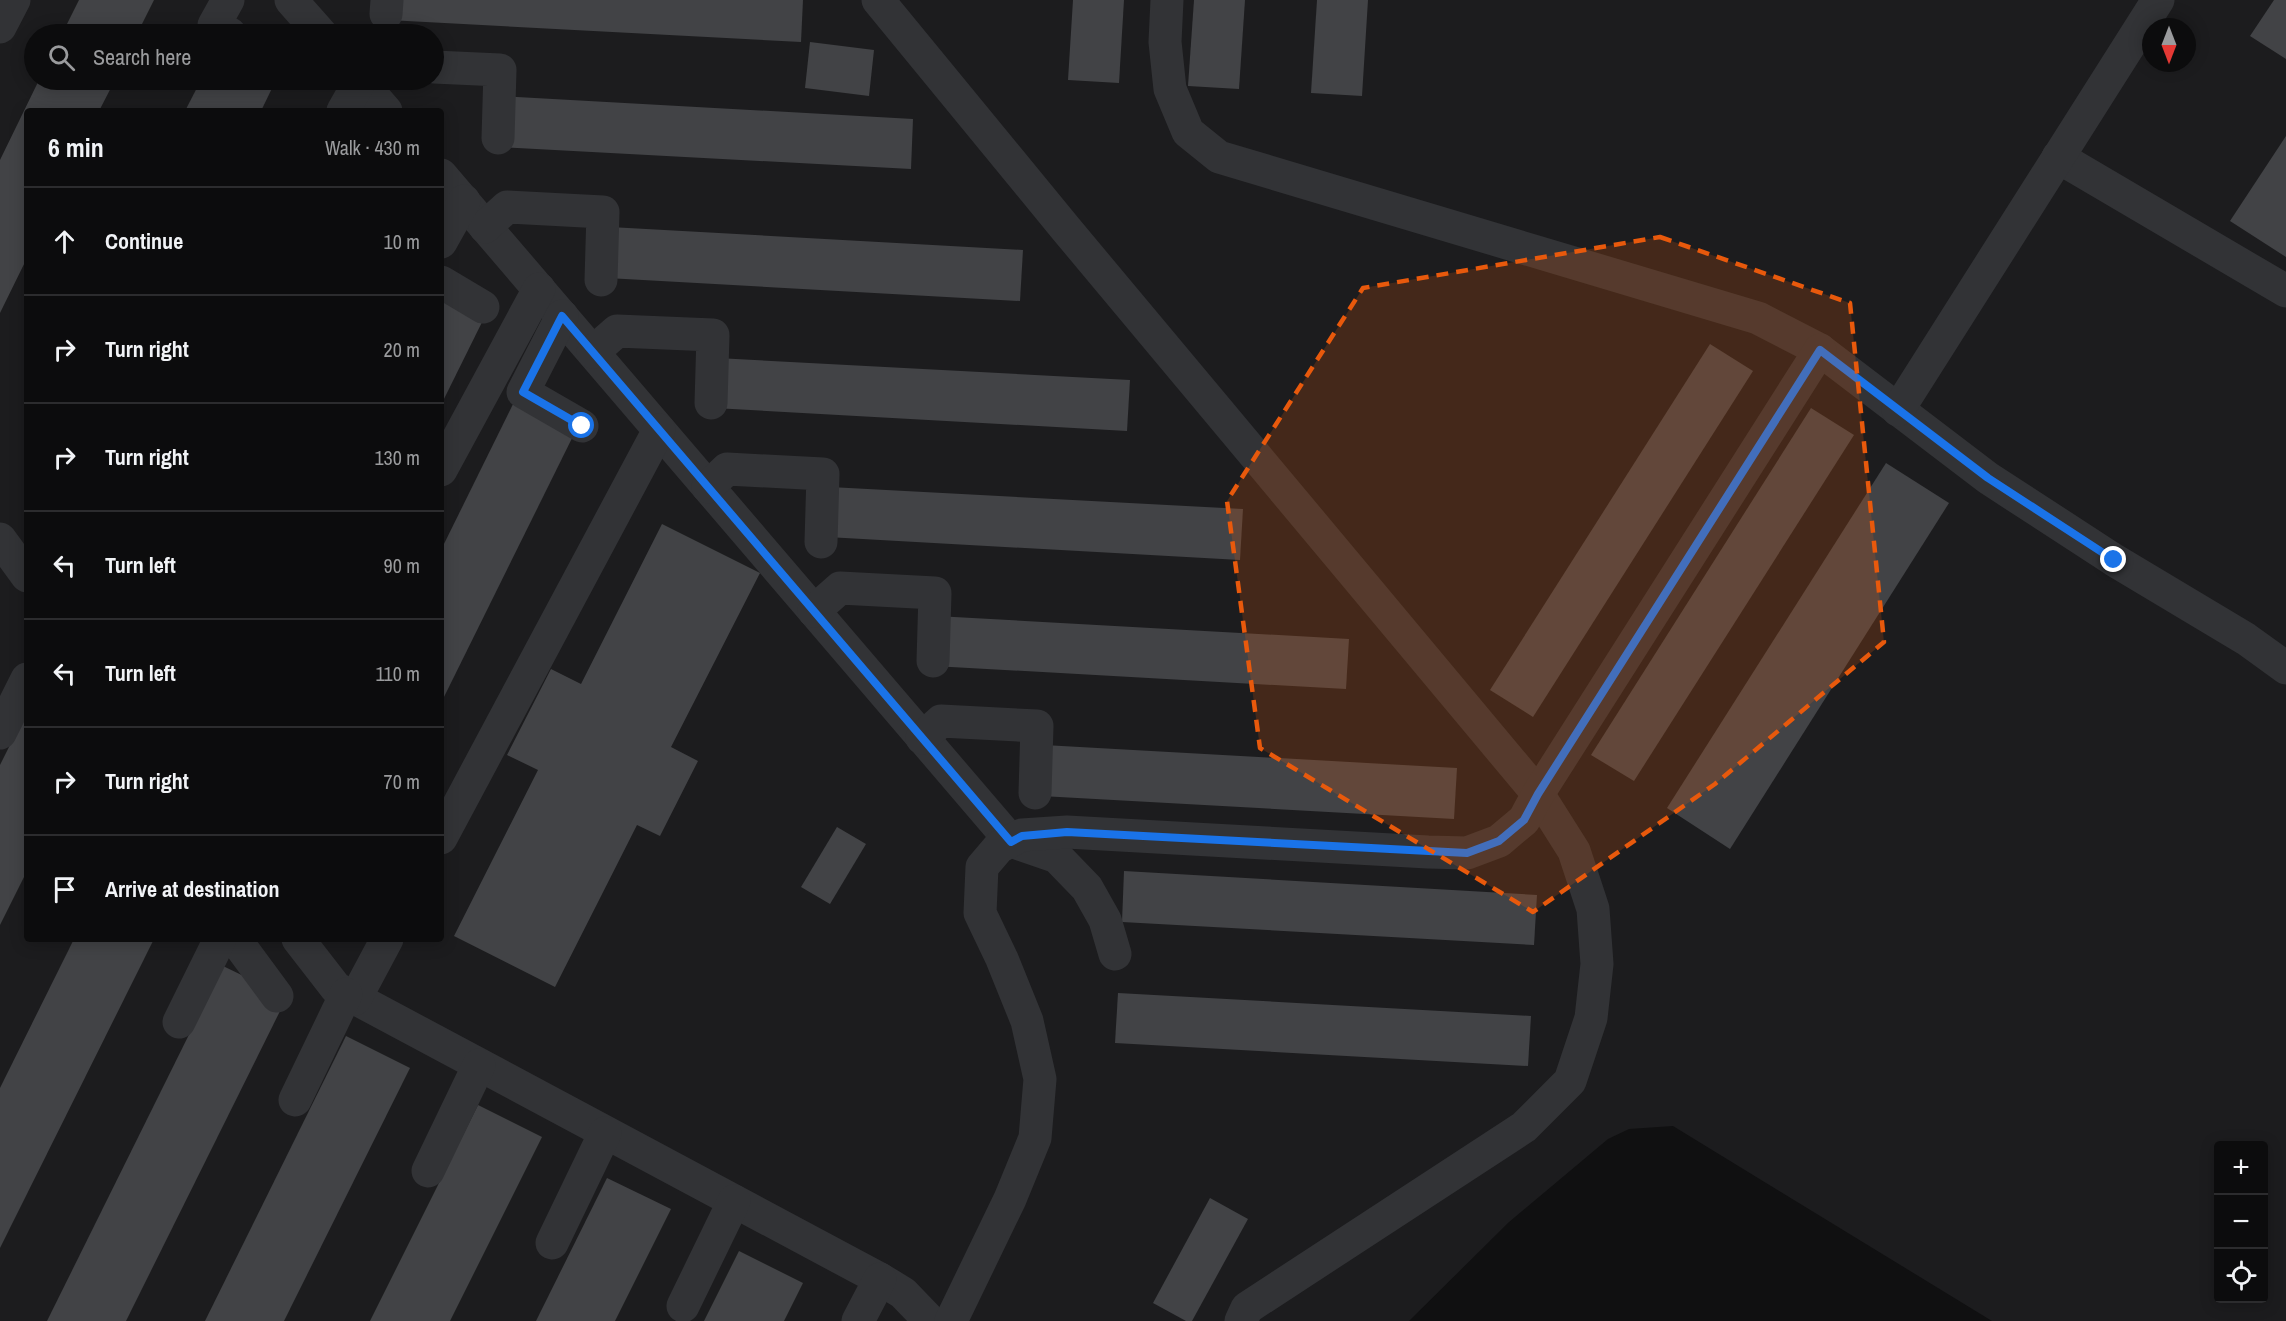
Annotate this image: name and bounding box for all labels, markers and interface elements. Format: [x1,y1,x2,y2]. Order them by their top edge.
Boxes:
north arrow [2142,18,2196,72]
search box [24,24,444,90]
icon: search [45,41,78,74]
text: Search here [93,42,191,72]
text: 6 min [48,130,104,165]
text: Walk · 430 m [325,134,420,161]
icon: ahead [48,225,81,258]
text: Continue [105,226,183,256]
text: 10 m [384,228,420,255]
icon: right [48,333,81,366]
text: Turn right [105,334,189,364]
text: 20 m [384,336,420,363]
route start [568,412,594,438]
icon: right [48,441,81,474]
text: Turn right [105,442,189,472]
text: 130 m [374,444,420,471]
route end [2100,546,2126,572]
icon: left [48,549,81,582]
text: Turn left [105,550,176,580]
text: 90 m [384,552,420,579]
icon: left [48,657,81,690]
text: Turn left [105,658,176,688]
text: 110 m [376,660,420,687]
icon: right [48,765,81,798]
text: Turn right [105,766,189,796]
text: 70 m [384,768,420,795]
icon: arrive [48,873,81,906]
text: Arrive at destination [105,874,279,904]
map controls [2214,1141,2268,1303]
button: + [2214,1141,2268,1195]
button: − [2214,1195,2268,1249]
button: locate [2214,1249,2268,1303]

